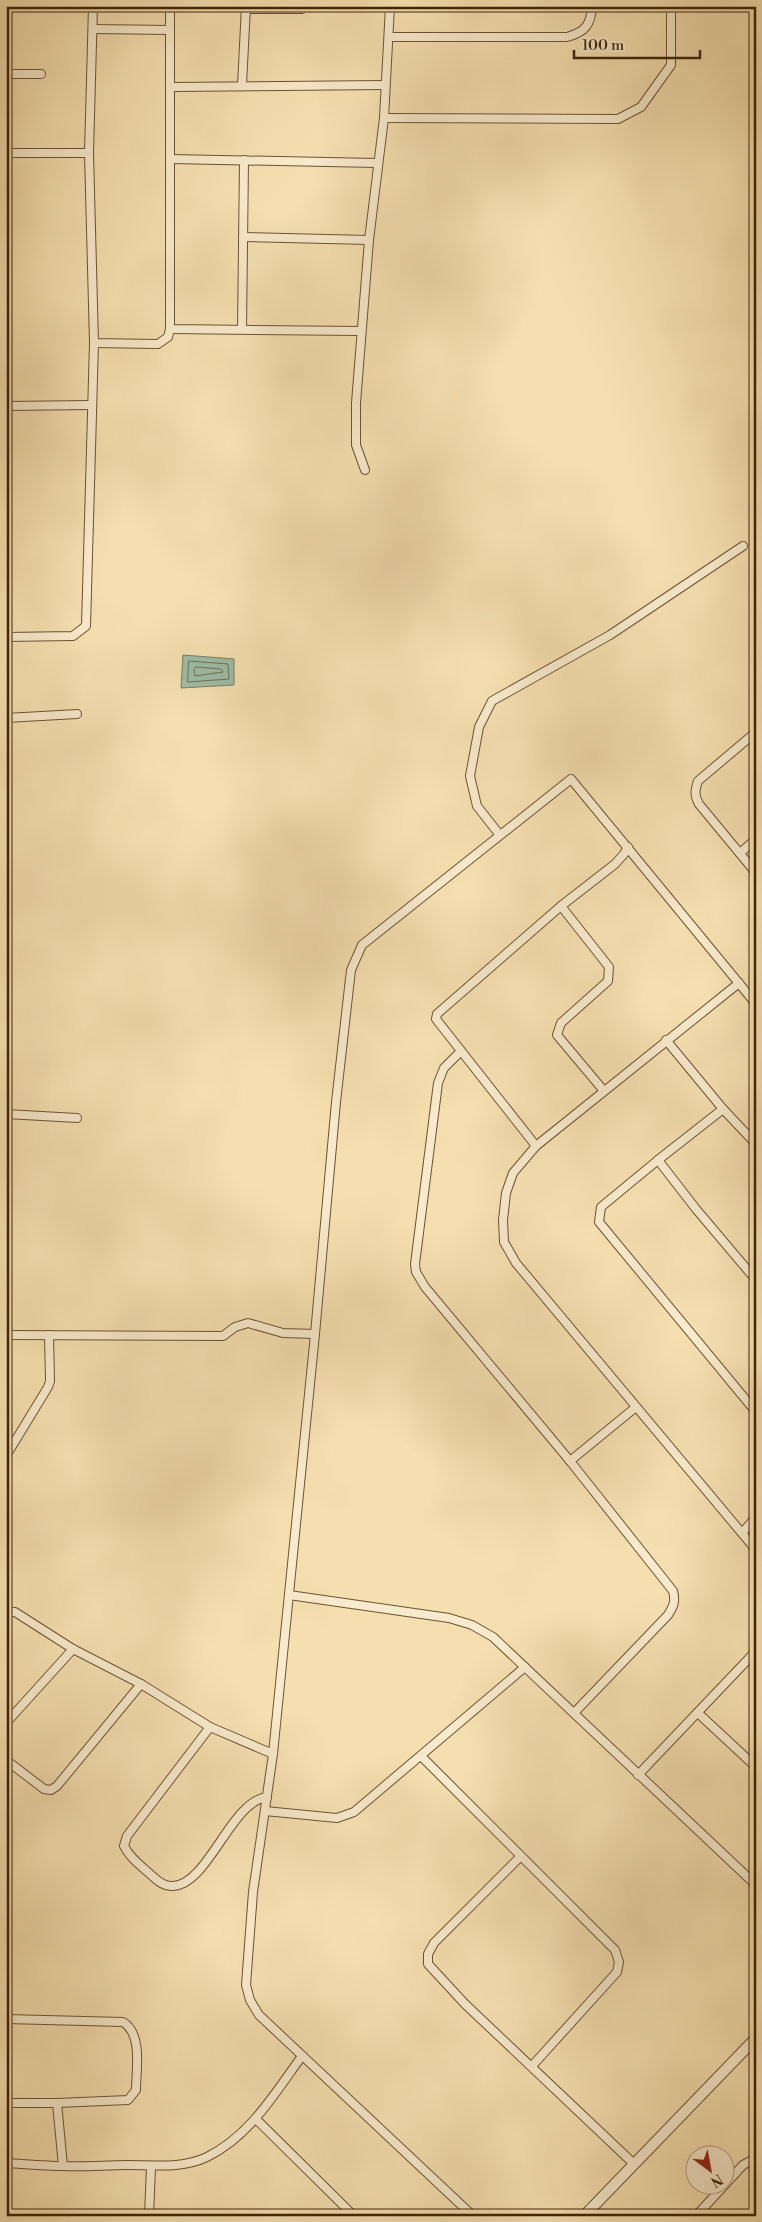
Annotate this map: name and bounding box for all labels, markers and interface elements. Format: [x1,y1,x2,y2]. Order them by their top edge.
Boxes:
scale bar [574,28,701,60]
text: 100 m [582,36,624,55]
north arrow [684,2144,734,2194]
text: N [707,2170,726,2191]

